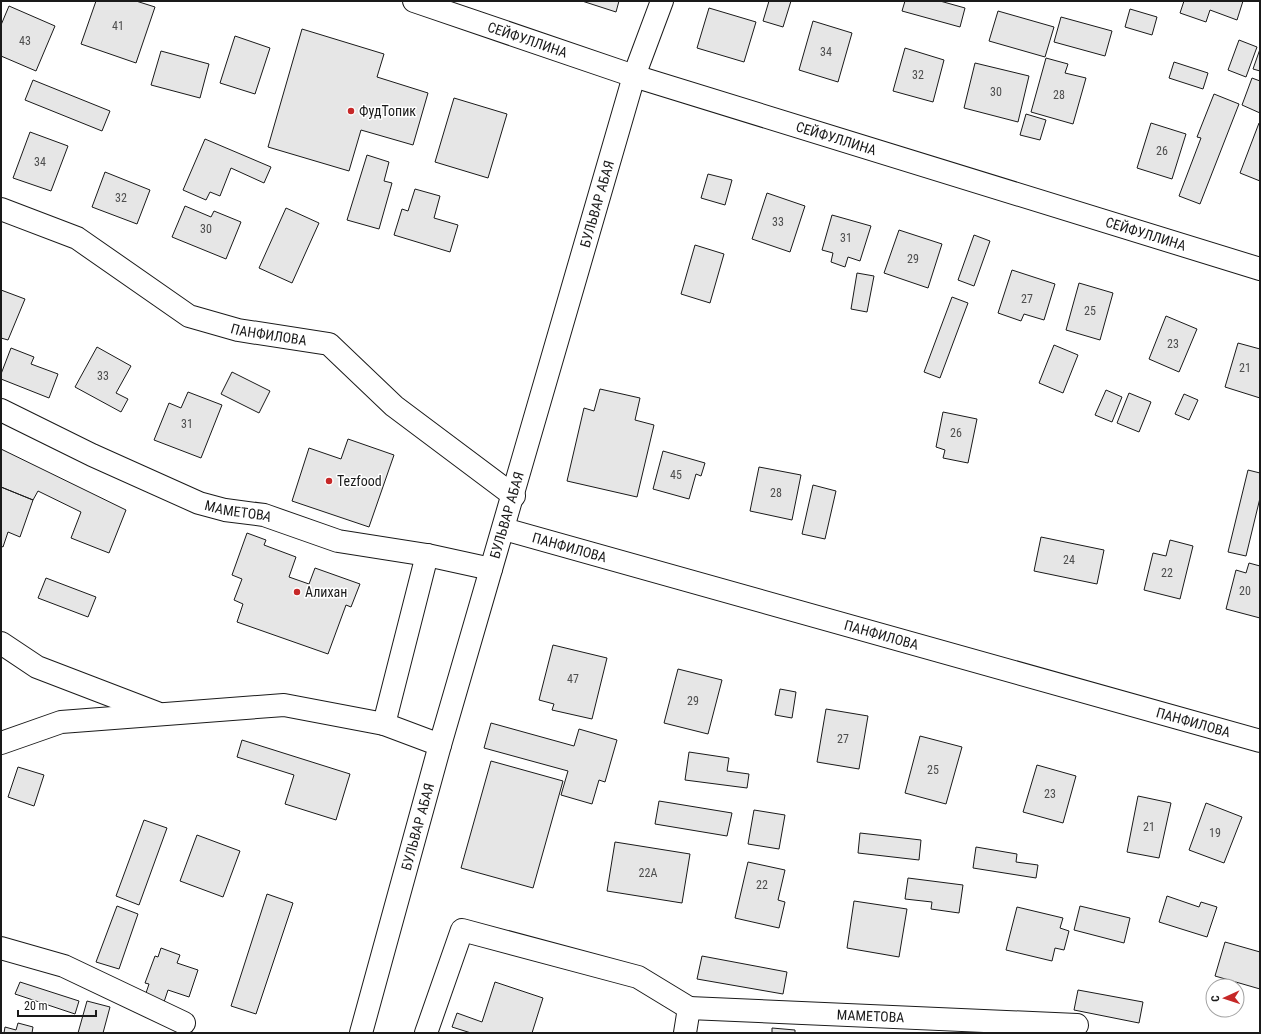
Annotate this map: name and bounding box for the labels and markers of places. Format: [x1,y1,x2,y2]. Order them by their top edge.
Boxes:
place label: ФудТопик [359,103,416,119]
marker: ФудТопик [346,106,356,116]
place label: Tezfood [337,473,382,489]
marker: Tezfood [324,476,334,486]
place label: Алихан [305,584,347,600]
marker: Алихан [292,587,302,597]

